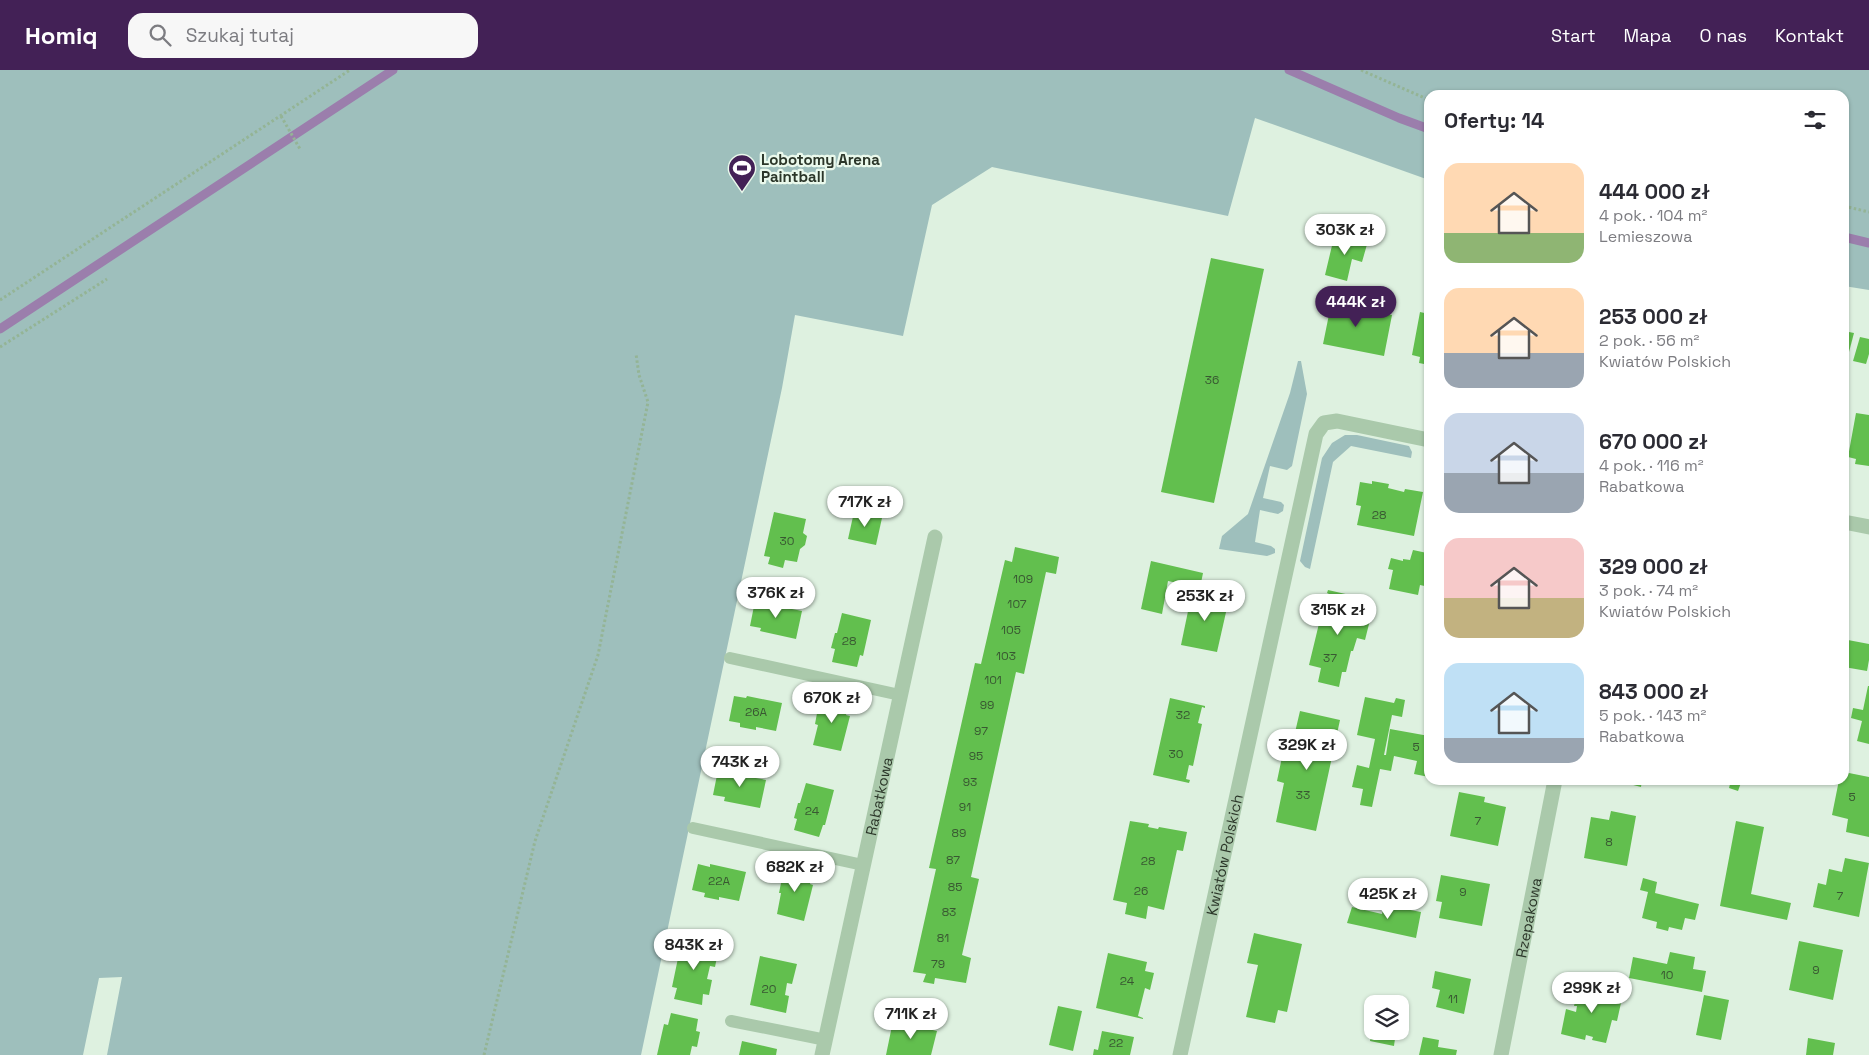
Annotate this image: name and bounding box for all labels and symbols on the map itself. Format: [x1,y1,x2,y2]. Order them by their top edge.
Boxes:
place label: Lobotomy Arena Paintball [761,150,880,186]
sports icon: Lobotomy Arena Paintball [727,153,757,192]
pin: 303K zł [1299,214,1391,256]
pin: 444K zł [1310,286,1402,328]
house number: 36 [1205,372,1219,388]
pin: 717K zł [819,486,911,528]
house number: 28 [1372,507,1386,523]
house number: 30 [780,533,794,549]
house number: 109 [1013,571,1033,587]
pin: 376K zł [730,576,822,619]
pin: 253K zł [1159,580,1251,622]
pin: 315K zł [1292,594,1384,636]
house number: 107 [1007,596,1027,612]
house number: 105 [1001,622,1021,638]
house number: 28 [842,633,856,649]
house number: 103 [996,648,1016,664]
house number: 37 [1323,650,1337,666]
house number: 101 [984,672,1002,688]
pin: 670K zł [786,682,878,724]
house number: 99 [980,697,994,713]
house number: 26A [745,704,768,720]
house number: 32 [1176,707,1190,723]
house number: 97 [974,723,988,739]
pin: 329K zł [1261,728,1353,771]
house number: 5 [1412,739,1420,755]
pin: 743K zł [694,746,786,788]
house number: 30 [1169,746,1183,762]
house number: 95 [969,748,983,764]
street label: Rabatkowa [861,755,896,837]
house number: 93 [963,774,977,790]
house number: 33 [1296,787,1310,803]
house number: 5 [1848,789,1856,805]
street label: Kwiatów Polskich [1201,792,1246,917]
house number: 91 [959,799,971,815]
house number: 24 [805,803,820,819]
house number: 7 [1475,813,1482,829]
house number: 89 [952,825,966,841]
house number: 8 [1605,834,1613,850]
pin: 682K zł [749,850,841,893]
house number: 87 [946,852,960,868]
house number: 28 [1141,853,1155,869]
house number: 22A [708,873,730,889]
street label: Rzepakowa [1511,875,1545,959]
pin: 425K zł [1342,878,1434,920]
house number: 85 [948,879,962,895]
house number: 26 [1134,883,1148,899]
house number: 9 [1459,884,1467,900]
house number: 7 [1837,888,1844,904]
house number: 83 [942,904,956,920]
pin: 843K zł [648,928,740,971]
house number: 81 [937,930,949,946]
house number: 79 [931,956,945,972]
house number: 9 [1812,962,1820,978]
house number: 10 [1661,967,1673,983]
pin: 299K zł [1546,972,1638,1014]
house number: 24 [1120,973,1135,989]
house number: 20 [762,981,776,997]
house number: 11 [1448,991,1458,1007]
pin: 711K zł [865,998,957,1040]
house number: 22 [1109,1035,1123,1051]

